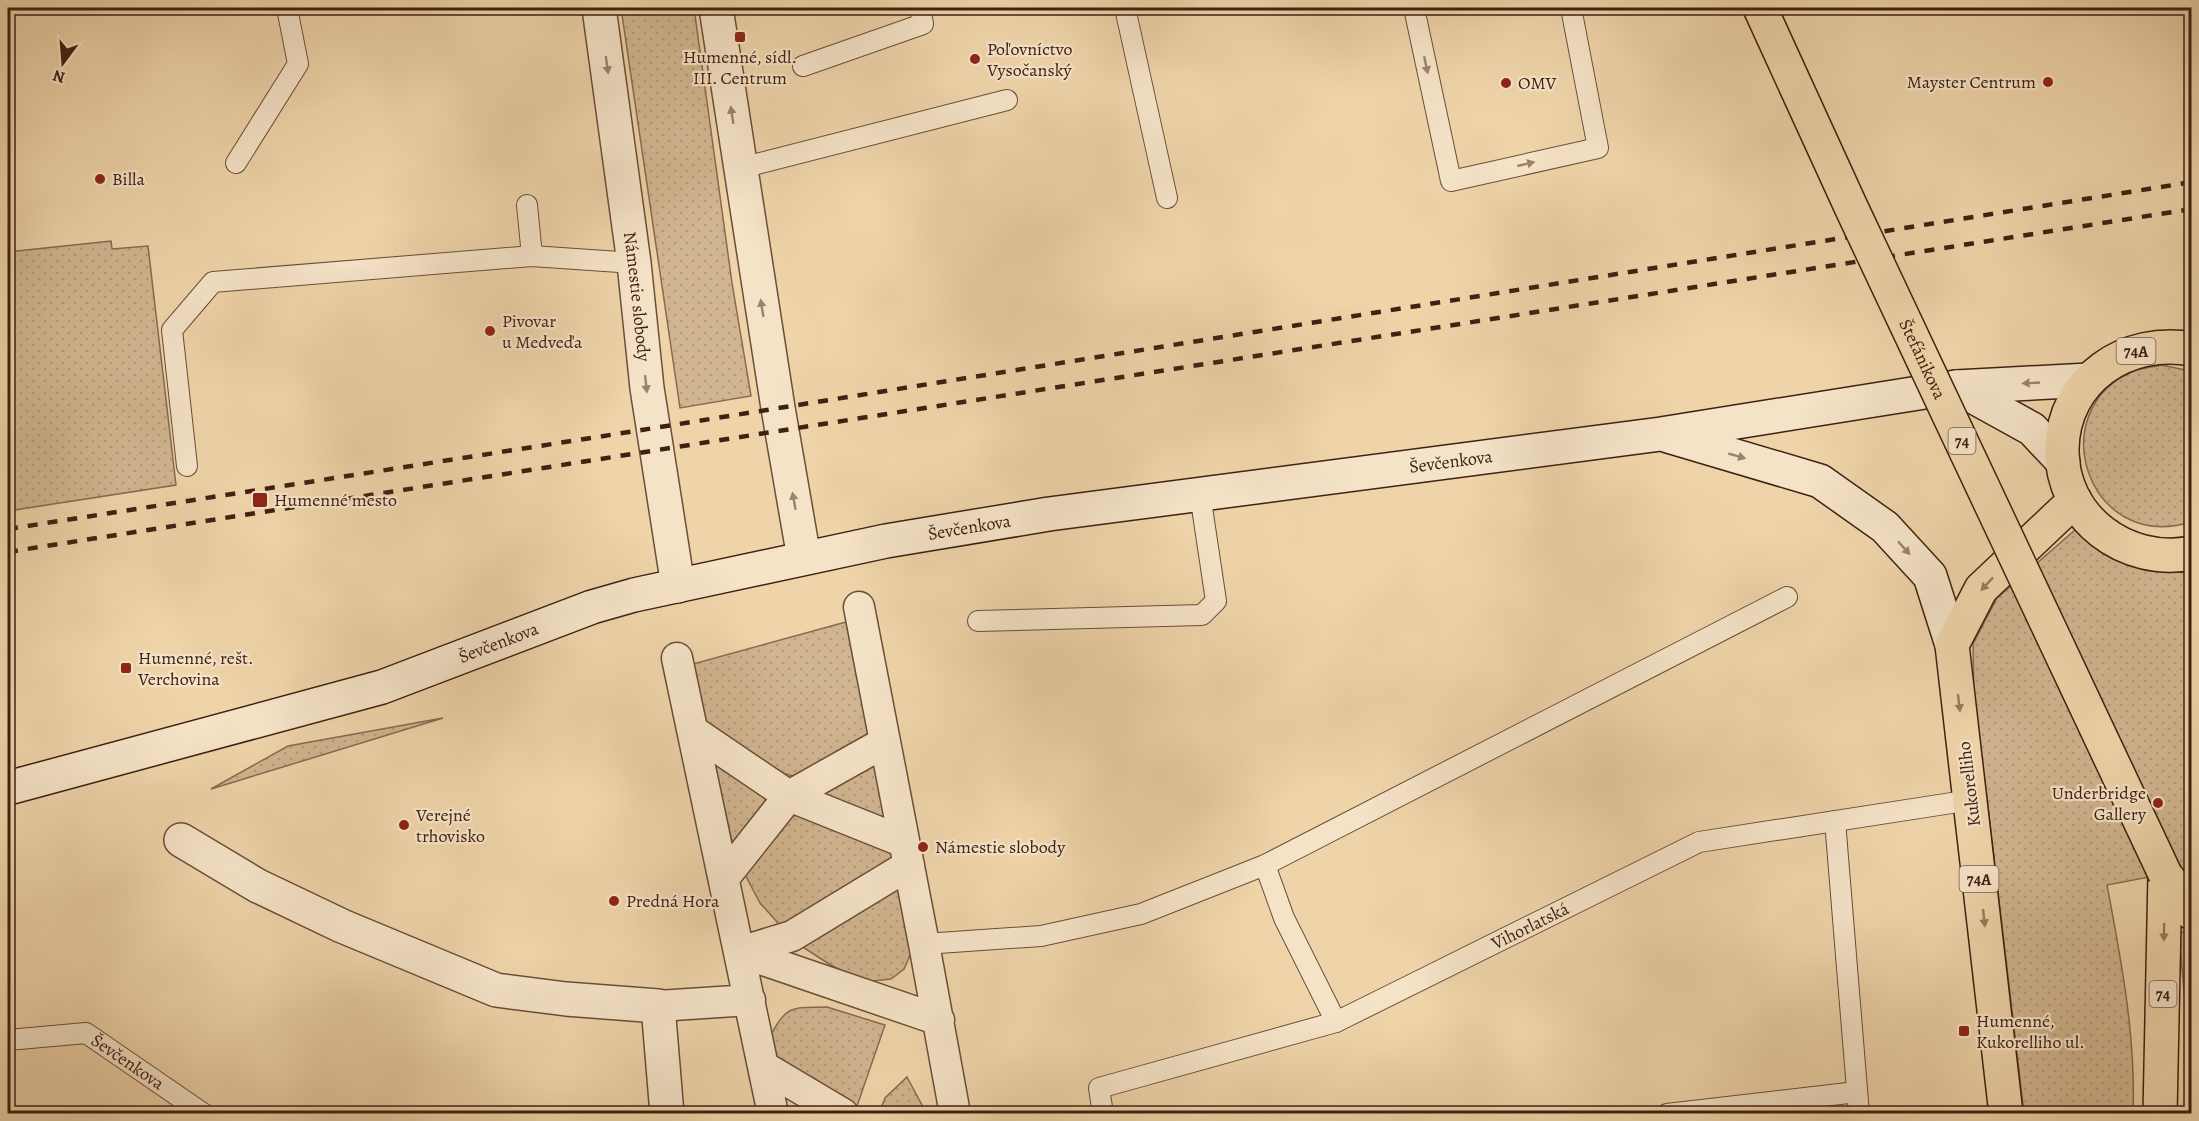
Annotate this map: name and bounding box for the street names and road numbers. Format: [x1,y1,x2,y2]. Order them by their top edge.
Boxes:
street label: Námestie slobody [618,230,656,364]
street label: Štefánikova [1893,315,1952,404]
road number: 74A [2116,338,2156,364]
road number: 74 [1948,428,1976,454]
street label: Ševčenkova [1408,444,1495,479]
street label: Ševčenkova [926,508,1013,546]
street label: Ševčenkova [455,616,542,669]
street label: Kukorelliho [1952,740,1986,828]
road number: 74A [1960,866,1998,892]
street label: Vihorlatská [1486,896,1574,956]
road number: 74 [2150,981,2176,1007]
street label: Ševčenkova [86,1028,170,1096]

